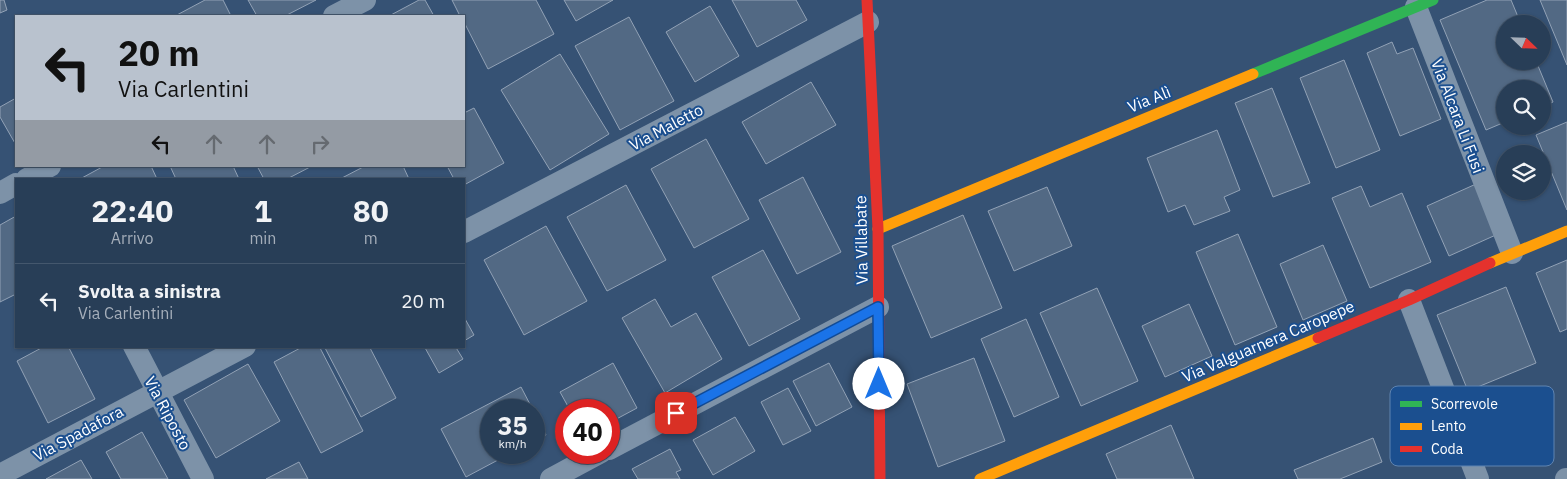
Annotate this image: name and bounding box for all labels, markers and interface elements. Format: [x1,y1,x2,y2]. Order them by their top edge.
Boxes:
north arrow [1496,15,1551,70]
map controls [1496,15,1551,200]
text: 20 m [118,30,200,76]
icon: left [35,35,100,100]
street label: Via Alcara Li Fusi [1427,56,1489,176]
text: Via Carlentini [118,74,249,103]
button: search [1496,80,1551,135]
street label: Via Alì [1125,81,1173,117]
street label: Via Maletto [626,99,706,155]
icon: left [147,130,175,158]
icon: ahead [200,130,228,158]
icon: ahead [253,130,281,158]
icon: right [306,130,334,158]
button: layers [1496,145,1551,200]
text: 22:40 [91,191,173,230]
text: 1 [254,191,272,230]
text: 80 [353,191,389,230]
street label: Via Villabate [850,195,872,285]
text: Arrivo [111,228,154,248]
text: min [249,228,276,248]
text: m [364,228,378,248]
text: Svolta a sinistra [78,279,221,303]
icon: left [35,287,63,315]
text: 20 m [401,289,445,313]
street label: Via Valguarnera Caropepe [1179,295,1357,386]
text: Via Carlentini [78,303,173,323]
position arrow [852,357,904,409]
street label: Via Riposto [140,373,196,453]
legend [1390,386,1554,466]
pin [655,392,697,434]
text: Scorrevole [1431,395,1498,413]
speed limit sign: 40 [555,399,620,464]
icon: arrive [662,399,690,427]
street label: Via Spadafora [29,401,127,465]
text: 35 [497,409,528,442]
text: Lento [1431,417,1466,435]
text: km/h [498,436,527,451]
text: Coda [1431,440,1464,458]

